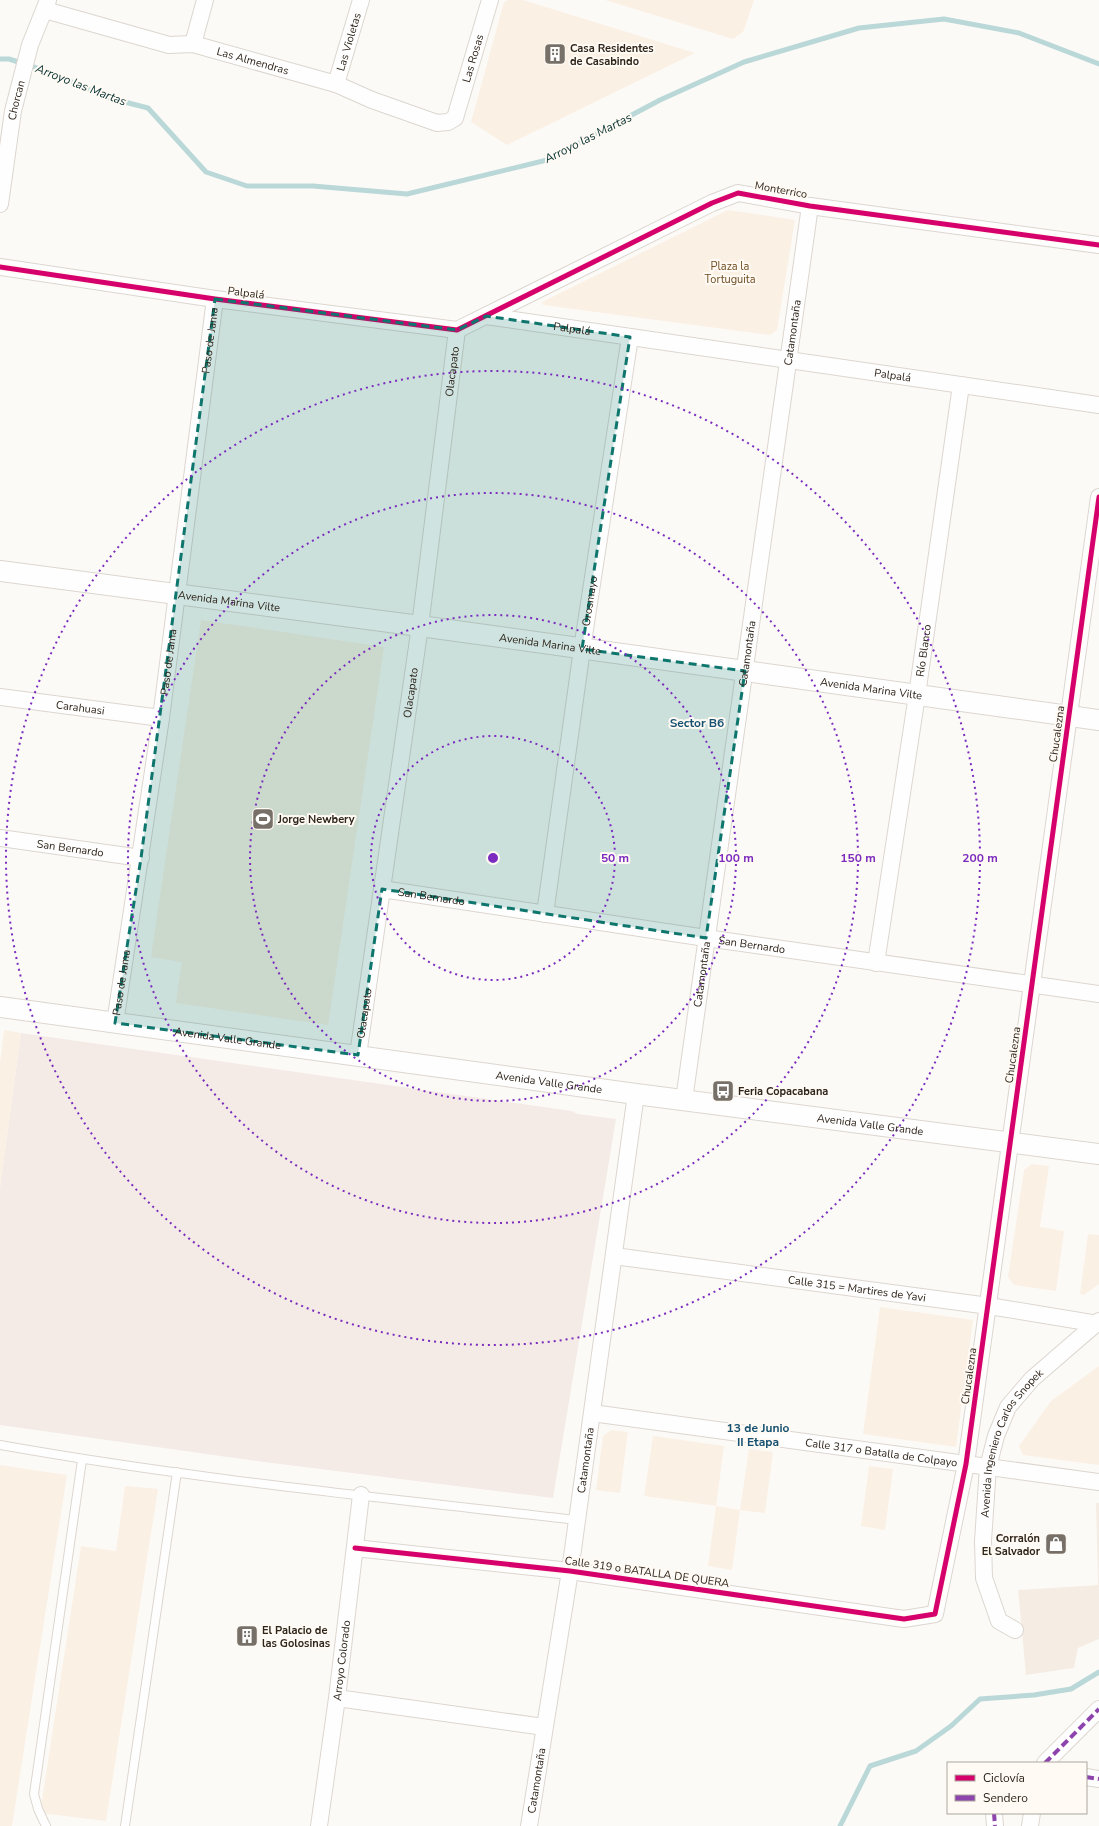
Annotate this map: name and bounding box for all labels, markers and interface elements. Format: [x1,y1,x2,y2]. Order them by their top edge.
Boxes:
street label: Las Violetas [333,11,364,73]
street label: Las Rosas [458,32,487,84]
building icon: Casa Residentes de Casabindo [542,41,568,67]
place label: Casa Residentes de Casabindo [570,41,654,69]
street label: Las Almendras [215,44,291,78]
water label: Arroyo las Martas [32,60,129,110]
street label: Chorcan [4,79,28,121]
water label: Arroyo las Martas [541,109,635,167]
street label: Monterrico [754,178,808,202]
park label: Plaza la Tortuguita [705,259,756,287]
street label: Palpalá [227,283,265,303]
street label: Catamontaña [780,299,804,366]
street label: Paso de Jama [198,306,221,375]
street label: Palpalá [553,318,592,339]
street label: Olacapato [441,345,462,397]
street label: Palpalá [873,365,912,385]
street label: Orosmayo [578,575,601,627]
street label: Avenida Marina Vilte [177,587,281,615]
street label: Catamontaña [735,619,759,687]
street label: Río Blanco [912,623,934,678]
street label: Paso de Jama [157,628,180,696]
street label: Avenida Marina Vilte [498,630,602,659]
street label: Olacapato [399,667,421,719]
street label: Avenida Marina Vilte [819,674,923,703]
street label: Carahuasi [55,697,106,718]
street label: Chucalezna [1046,705,1068,763]
district label: Sector B6 [670,715,724,731]
sports icon: Jorge Newbery [250,806,276,832]
place label: Jorge Newbery [277,812,355,827]
street label: San Bernardo [36,836,105,860]
text: 50 m [601,850,629,866]
text: 100 m [718,850,754,866]
text: 150 m [840,850,876,866]
text: 200 m [962,850,998,866]
centre of rings [486,851,500,865]
street label: San Bernardo [397,884,466,909]
street label: San Bernardo [717,932,786,957]
street label: Catamontaña [690,940,714,1008]
street label: Paso de Jama [109,948,134,1017]
street label: Olacapato [353,987,375,1040]
street label: Avenida Valle Grande [174,1023,282,1053]
street label: Chucalezna [1002,1026,1024,1084]
street label: Avenida Valle Grande [495,1067,603,1097]
bus stop icon: Feria Copacabana [710,1078,736,1104]
place label: Feria Copacabana [738,1084,828,1099]
street label: Avenida Valle Grande [816,1110,924,1139]
street label: Calle 315 = Martires de Yavi [787,1272,927,1305]
street label: Chucalezna [958,1347,980,1405]
street label: Avenida Ingeniero Carlos Snopek [977,1365,1047,1518]
district label: 13 de Junio II Etapa [727,1420,789,1450]
street label: Catamontaña [573,1426,597,1494]
street label: Calle 317 o Batalla de Colpayo [804,1435,958,1470]
place label: Corralón El Salvador [982,1531,1041,1559]
shop icon: Corralón El Salvador [1043,1531,1069,1557]
street label: Calle 319 o BATALLA DE QUERA [564,1553,730,1591]
street label: Arroyo Colorado [329,1619,354,1702]
building icon: El Palacio de las Golosinas [234,1623,260,1649]
place label: El Palacio de las Golosinas [262,1623,330,1651]
street label: Catamontaña [524,1746,549,1815]
legend [947,1762,1087,1814]
text: Ciclovía [983,1770,1025,1786]
text: Sendero [983,1790,1028,1806]

